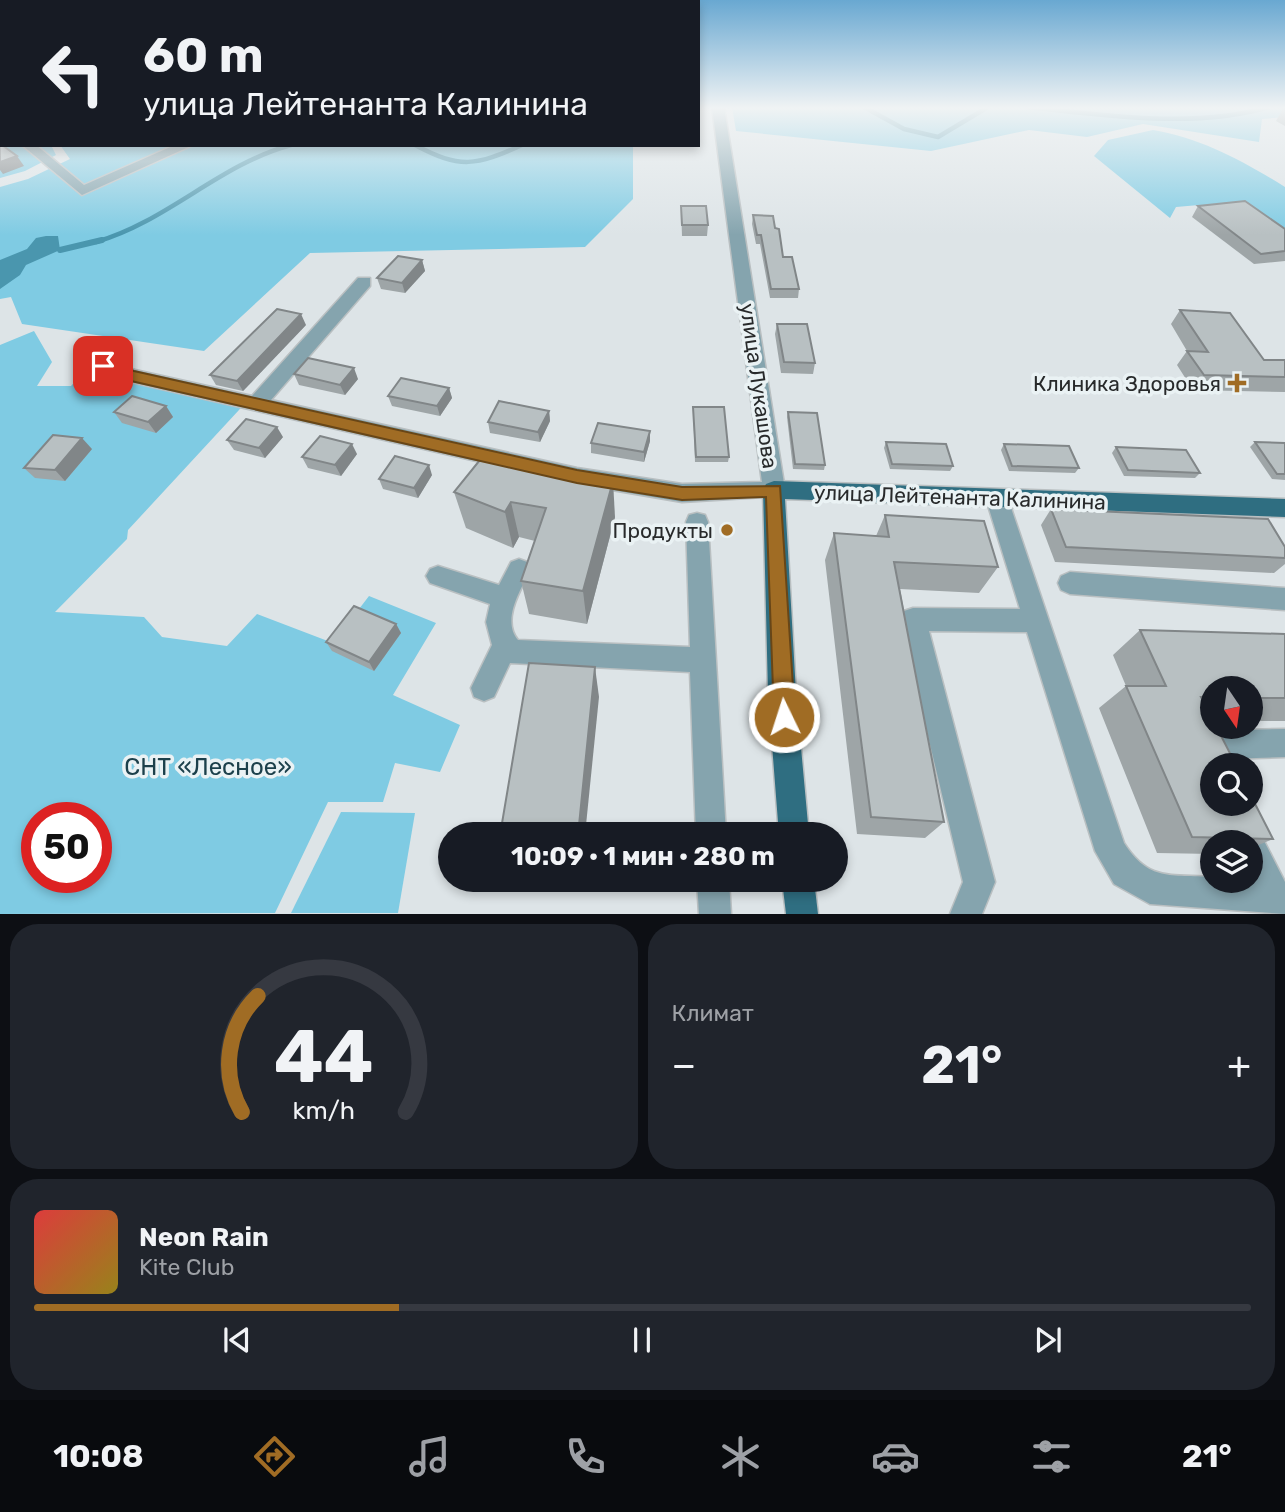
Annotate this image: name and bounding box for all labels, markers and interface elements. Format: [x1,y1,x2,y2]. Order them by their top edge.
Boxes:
text: 60 m [143,26,264,84]
icon: left [28,28,119,119]
text: улица Лейтенанта Калинина [143,85,588,123]
street label: улица Лукашова [735,302,783,470]
pin [73,336,133,396]
icon: arrive [84,347,122,385]
place label: Клиника Здоровья [1033,371,1221,396]
marker: Клиника Здоровья [1227,373,1247,393]
street label: улица Лейтенанта Калинина [814,479,1106,515]
place label: Продукты [612,518,713,543]
marker: Продукты [719,522,735,538]
north arrow [1200,676,1264,738]
map controls [1200,676,1263,893]
position arrow [747,680,821,754]
park label: СНТ «Лесное» [124,753,292,781]
button: search [1200,753,1263,816]
speed limit sign: 50 [21,802,112,893]
button: layers [1200,830,1263,893]
text: 10:09 · 1 мин · 280 m [511,841,775,872]
text: Климат [672,999,754,1027]
text: 44 [274,1015,373,1101]
text: 21° [921,1034,1002,1096]
text: − [672,1042,696,1088]
text: + [1227,1042,1251,1088]
text: km/h [293,1096,355,1125]
text: Neon Rain [139,1222,269,1253]
text: Kite Club [139,1253,234,1281]
icon: previous [218,1321,256,1359]
icon: pause [623,1321,661,1359]
icon: next [1029,1321,1067,1359]
icon: directions [250,1432,299,1481]
icon: music [405,1432,454,1481]
icon: phone [561,1432,610,1481]
icon: climate [716,1432,765,1481]
icon: car [871,1432,920,1481]
icon: filters [1027,1432,1076,1481]
text: 10:08 [53,1437,144,1475]
text: 21° [1182,1437,1232,1475]

